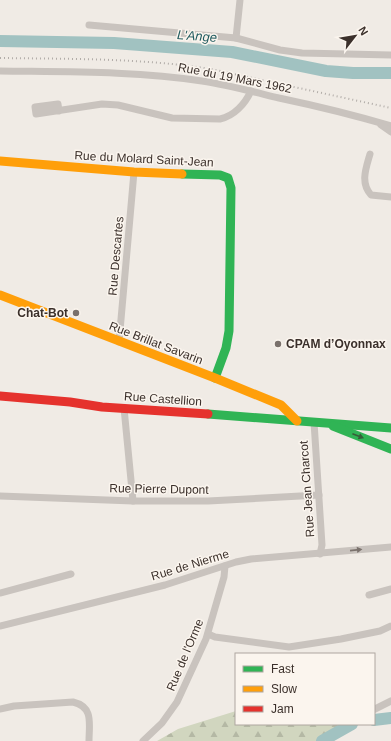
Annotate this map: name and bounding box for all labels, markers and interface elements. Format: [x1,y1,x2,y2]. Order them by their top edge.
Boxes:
north arrow [335,16,375,56]
text: N [356,24,371,37]
water label: L'Ange [176,27,218,45]
street label: Rue du 19 Mars 1962 [177,60,293,96]
street label: Rue du Molard Saint-Jean [74,148,214,170]
street label: Rue Descartes [106,216,126,296]
place label: Chat-Bot [17,306,68,320]
marker: Chat-Bot [71,308,81,318]
street label: Rue Brillat Savarin [107,319,205,367]
place label: CPAM d’Oyonnax [286,337,386,351]
marker: CPAM d’Oyonnax [273,339,283,349]
street label: Rue Castellion [124,389,202,409]
one-way arrow [352,433,364,439]
street label: Rue Jean Charcot [297,440,317,538]
street label: Rue Pierre Dupont [109,481,209,497]
street label: Rue de Nierme [149,546,231,583]
one-way arrow [350,547,362,553]
street label: Rue de l'Orme [164,617,207,693]
legend [235,653,375,725]
text: Fast [271,662,295,676]
text: Slow [271,682,297,696]
text: Jam [271,702,294,716]

